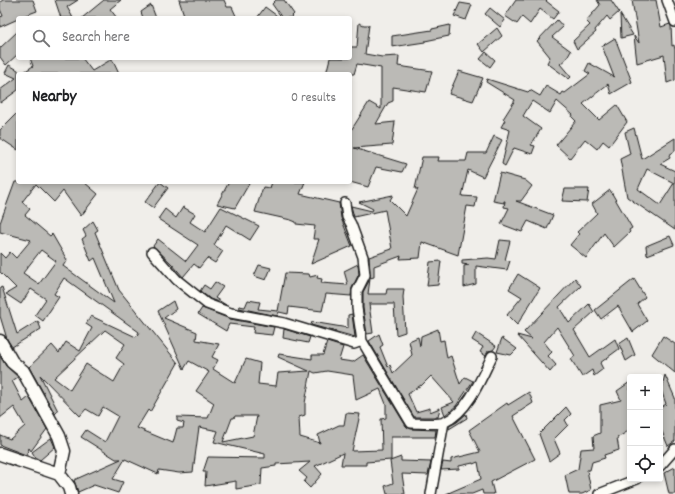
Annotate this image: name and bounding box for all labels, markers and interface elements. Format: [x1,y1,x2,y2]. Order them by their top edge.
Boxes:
search box [16,16,352,60]
icon: search [30,27,52,49]
text: Search here [62,27,130,49]
text: Nearby [32,86,76,110]
text: 0 results [291,89,336,108]
map controls [627,374,663,482]
button: + [627,374,663,410]
button: − [627,410,663,446]
button: locate [627,446,663,482]

